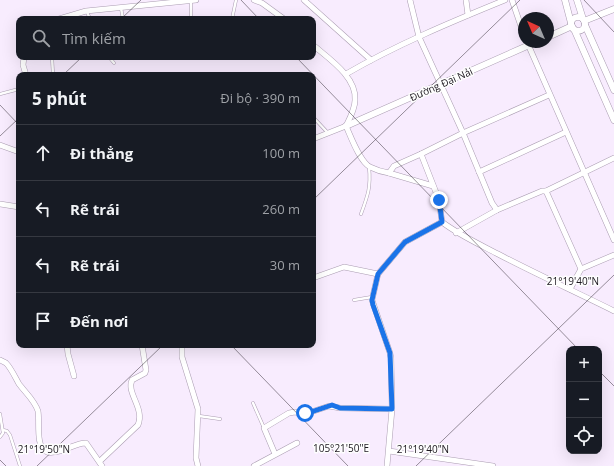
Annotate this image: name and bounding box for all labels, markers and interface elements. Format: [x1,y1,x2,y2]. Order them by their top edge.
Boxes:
north arrow [518,12,554,48]
search box [16,16,316,60]
icon: search [30,27,52,49]
text: Tìm kiếm [62,28,126,48]
street label: Đường Đại Nải [407,64,475,104]
text: 5 phút [32,87,87,110]
text: Đi bộ · 390 m [220,89,300,107]
icon: ahead [32,142,54,164]
text: Đi thẳng [70,143,133,163]
text: 100 m [262,144,300,162]
route end [430,191,448,209]
icon: left [32,198,54,220]
text: Rẽ trái [70,199,120,219]
text: 260 m [262,200,300,218]
icon: left [32,254,54,276]
text: Rẽ trái [70,255,120,275]
text: 30 m [270,256,300,274]
text: 21°19'40"N [547,274,599,288]
icon: arrive [32,310,54,332]
text: Đến nơi [70,311,128,331]
map controls [566,346,602,454]
button: + [566,346,602,382]
button: − [566,382,602,418]
route start [296,404,314,422]
button: locate [566,418,602,454]
text: 105°21'50"E [313,441,369,455]
text: 21°19'50"N [18,442,70,456]
text: 21°19'40"N [397,442,449,456]

